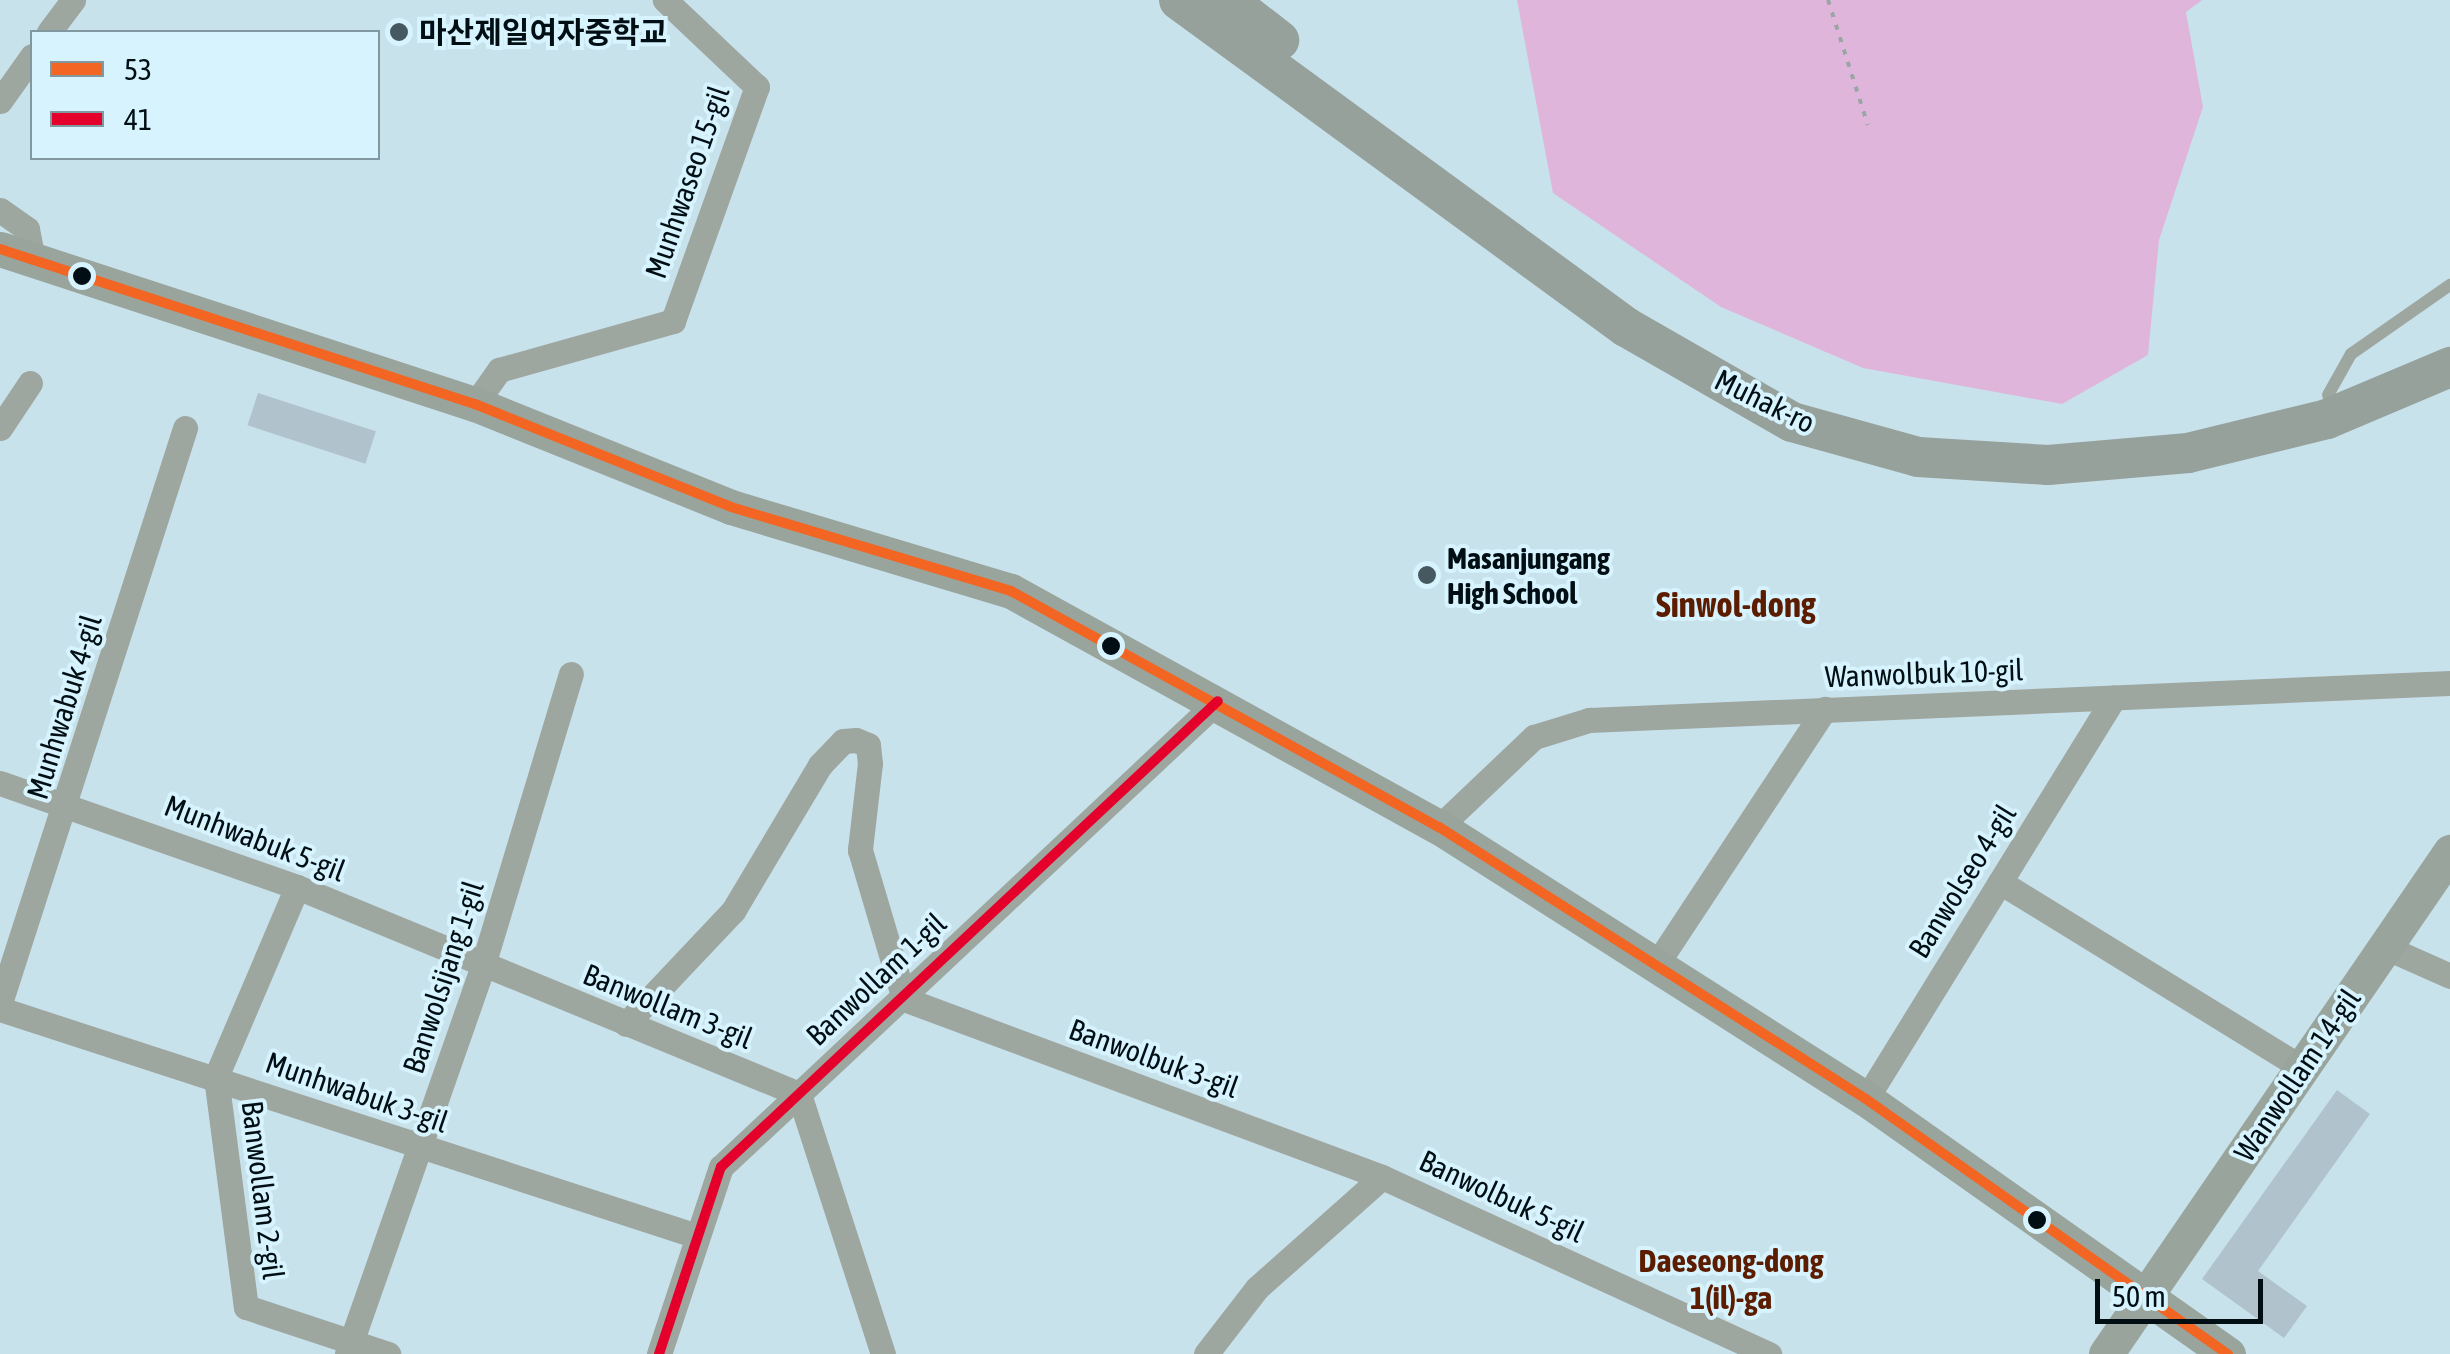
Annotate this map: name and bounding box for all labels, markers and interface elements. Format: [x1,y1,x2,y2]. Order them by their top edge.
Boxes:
place label: 마산제일여자중학교 [419,14,667,50]
marker: 마산제일여자중학교 [388,21,410,43]
legend [30,30,380,160]
text: 53 [124,52,152,86]
street label: Munhwaseo 15-gil [637,81,737,283]
text: 41 [124,102,152,136]
unlabelled marker [72,266,92,286]
street label: Muhak-ro [1709,361,1821,441]
place label: Masanjungang High School [1447,540,1610,610]
marker: Masanjungang High School [1416,564,1438,586]
district label: Sinwol-dong [1656,583,1816,625]
street label: Munhwabuk 4-gil [19,611,109,803]
unlabelled marker [1101,636,1121,656]
street label: Wanwolbuk 10-gil [1824,652,2024,694]
street label: Munhwabuk 5-gil [160,787,350,889]
street label: Banwolseo 4-gil [1901,798,2023,964]
street label: Banwolsijang 1-gil [395,876,491,1078]
street label: Banwollam 1-gil [799,905,953,1053]
street label: Banwollam 3-gil [578,956,758,1056]
street label: Wanwollam 14-gil [2226,982,2368,1168]
street label: Banwolbuk 3-gil [1064,1011,1244,1105]
street label: Munhwabuk 3-gil [261,1044,453,1140]
street label: Banwollam 2-gil [234,1099,292,1281]
street label: Banwolbuk 5-gil [1414,1142,1590,1250]
unlabelled marker [2027,1210,2047,1230]
district label: Daeseong-dong 1(il)-ga [1639,1243,1823,1318]
scale bar [2100,1259,2268,1321]
text: 50 m [2112,1279,2166,1313]

